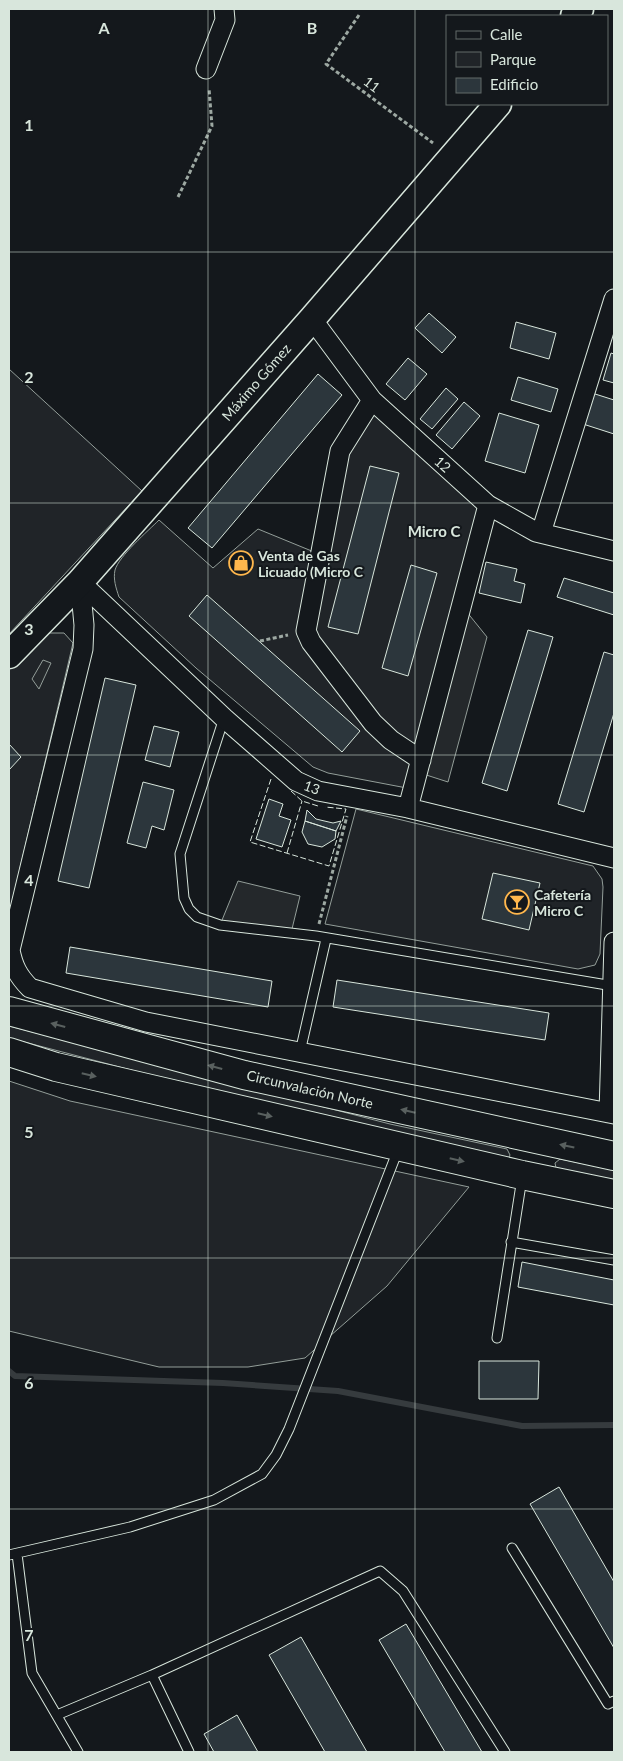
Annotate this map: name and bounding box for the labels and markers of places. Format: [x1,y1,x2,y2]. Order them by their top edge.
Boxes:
place label: Venta de Gas Licuado (Micro C [257,547,364,580]
shop icon: Venta de Gas Licuado (Micro C [228,550,254,576]
place label: Cafetería Micro C [534,886,591,919]
bar icon: Cafetería Micro C [504,889,530,915]

